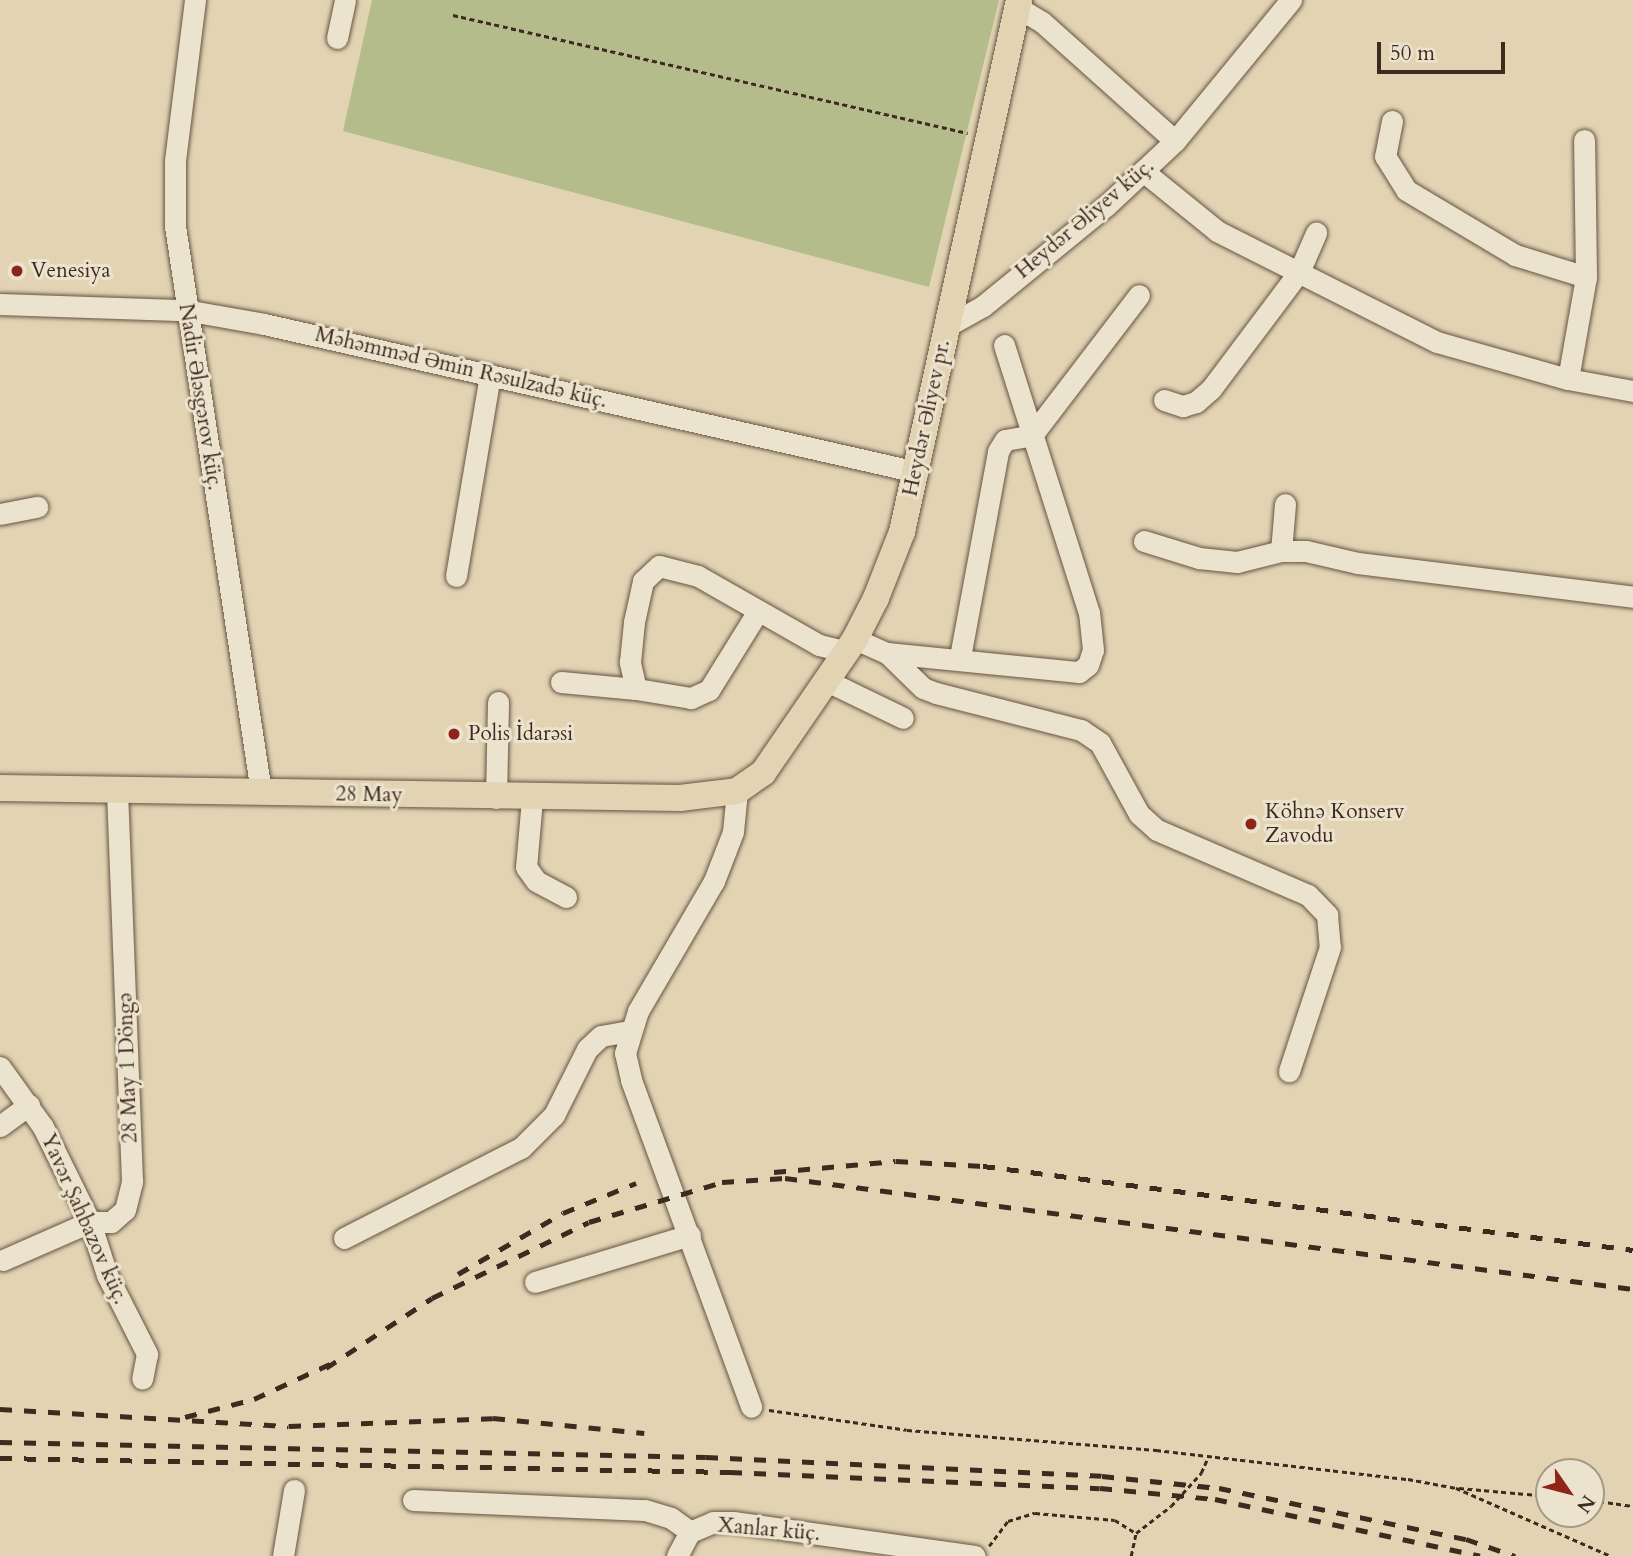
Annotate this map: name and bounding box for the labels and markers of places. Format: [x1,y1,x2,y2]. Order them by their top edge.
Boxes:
place label: Venesiya [31,258,111,284]
marker: Venesiya [9,263,25,279]
place label: Polis İdarəsi [468,721,573,747]
marker: Polis İdarəsi [446,726,462,742]
place label: Köhnə Konserv Zavodu [1265,799,1404,849]
marker: Köhnə Konserv Zavodu [1243,816,1259,832]

